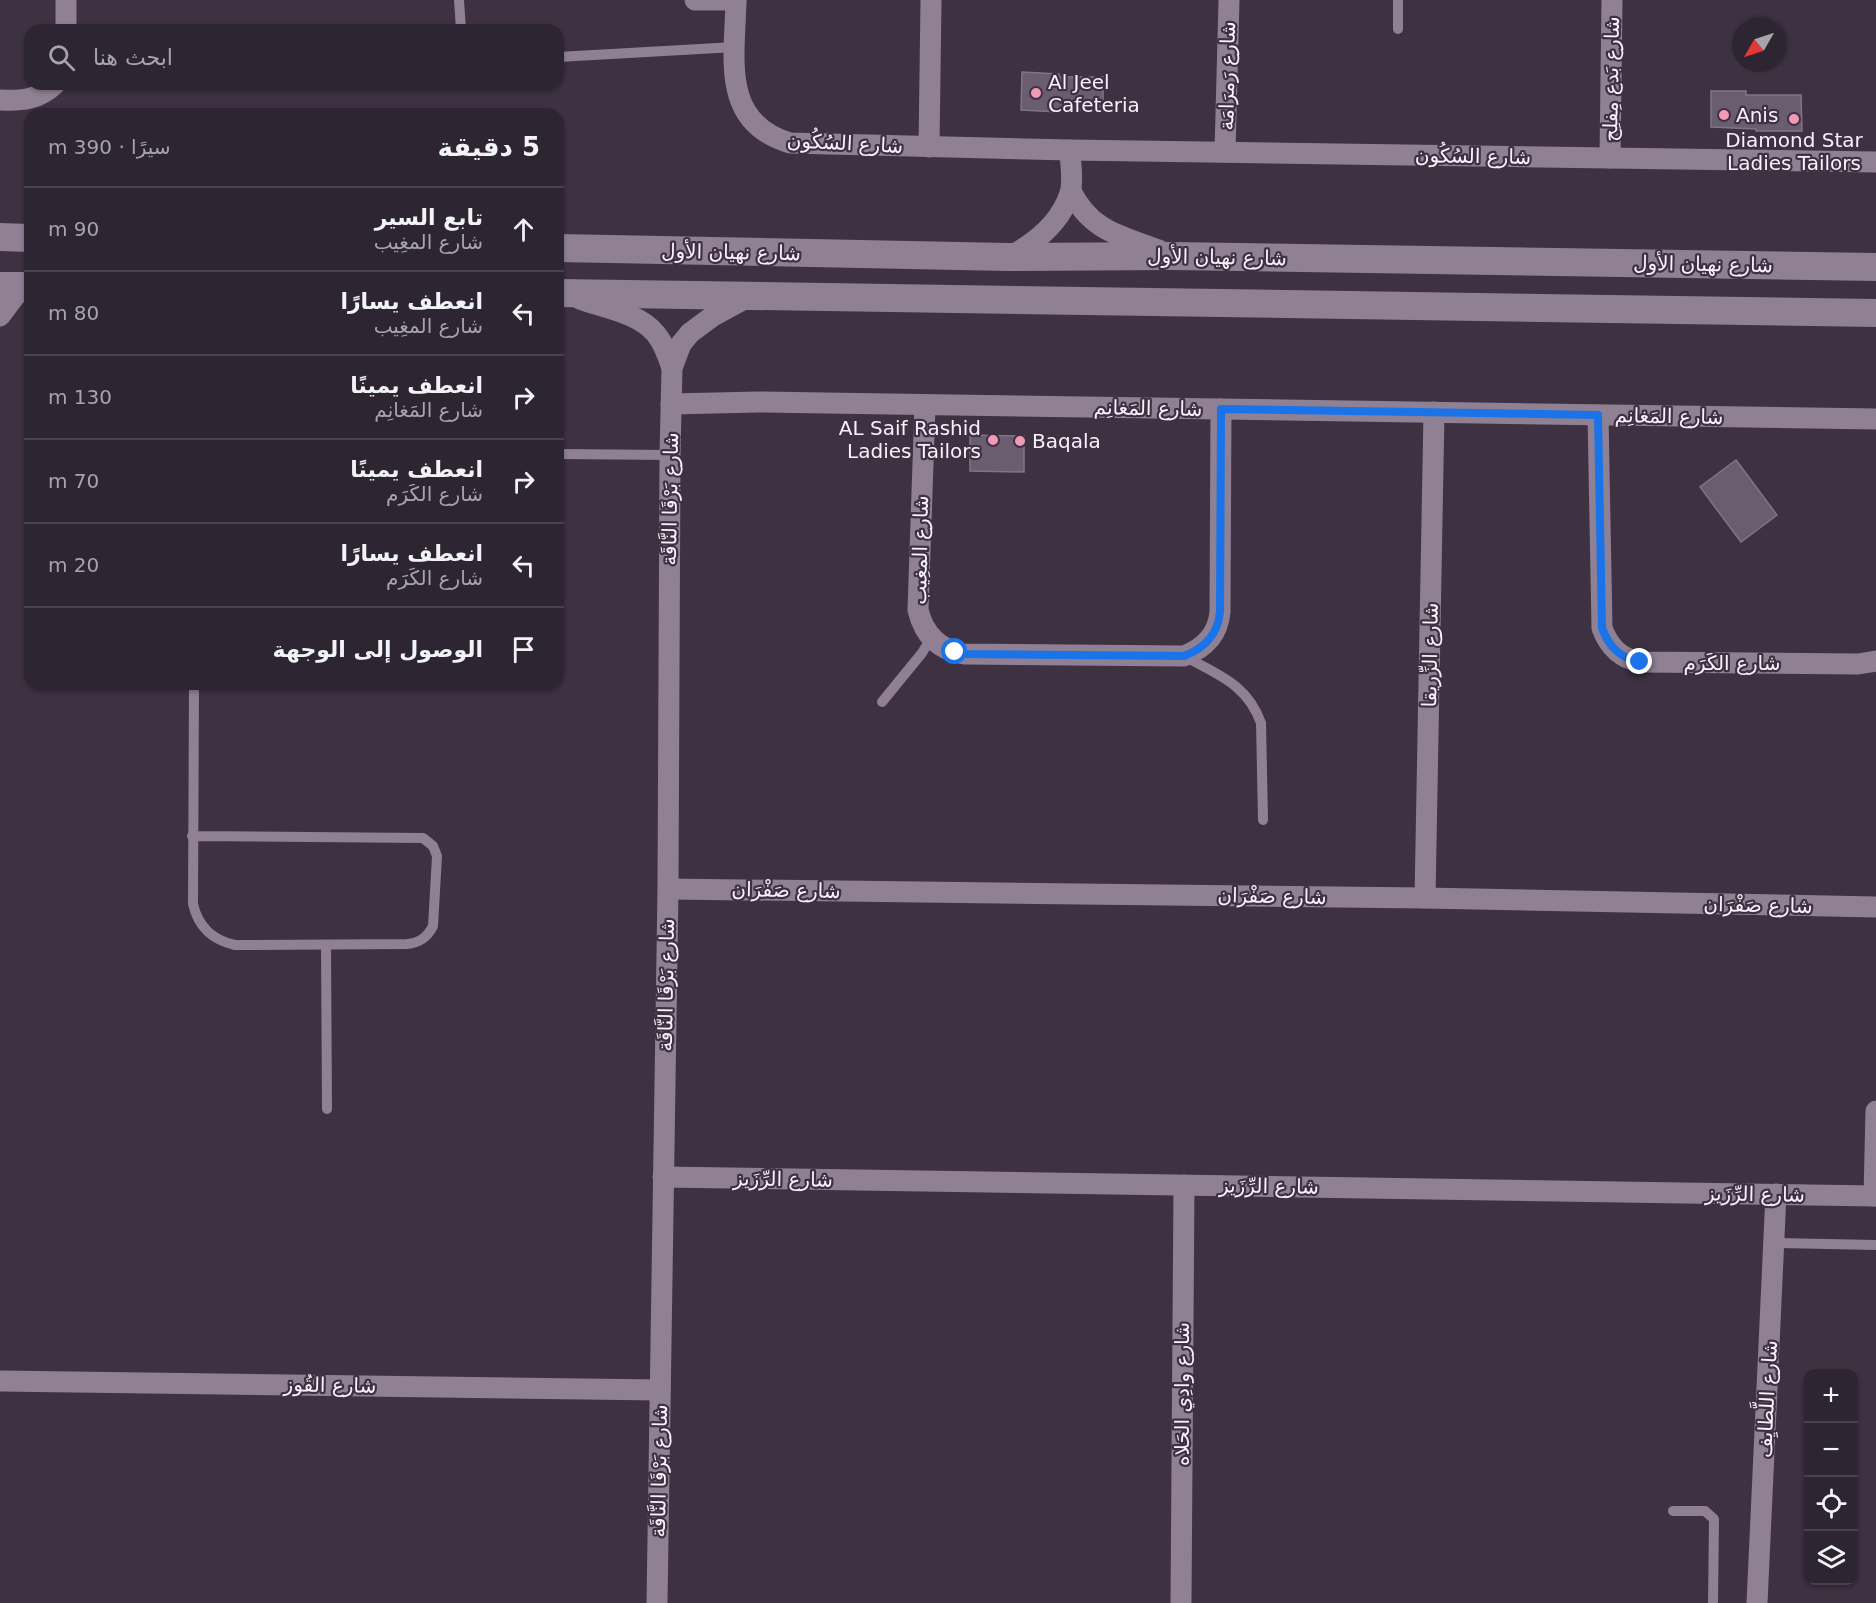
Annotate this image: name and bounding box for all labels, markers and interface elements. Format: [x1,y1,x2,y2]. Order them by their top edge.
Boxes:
street label: شارع بَدع مِفلِح [1598,16,1624,142]
north arrow [1732,18,1786,72]
street label: شارع رَمرَامَة [1214,21,1240,131]
search box [24,24,564,90]
icon: search [45,41,78,74]
text: ابحث هنا [93,45,173,70]
place label: Al Jeel Cafeteria [1048,70,1140,117]
marker: Al Jeel Cafeteria [1029,86,1043,100]
place label: Anis [1736,103,1778,127]
marker: Anis [1717,108,1731,122]
marker: Diamond Star Ladies Tailors [1787,112,1801,126]
street label: شارع السُكُون [786,126,904,158]
place label: Diamond Star Ladies Tailors [1725,128,1864,175]
text: 5 دقيقة [437,132,540,162]
text: سيرًا · 390 m [48,135,171,159]
street label: شارع السُكُون [1415,141,1531,169]
text: تابع السير [375,205,483,230]
icon: ahead [507,213,540,246]
text: 90 m [48,217,99,241]
text: شارع المغِيب [374,230,483,254]
street label: شارع نهيان الأول [661,239,801,265]
street label: شارع نهيان الأول [1147,244,1287,270]
street label: شارع نهيان الأول [1633,251,1773,277]
text: انعطف يسارًا [340,289,483,314]
icon: left [507,297,540,330]
text: 80 m [48,301,99,325]
text: شارع المغِيب [374,314,483,338]
text: انعطف يمينًا [350,373,483,398]
icon: right [507,381,540,414]
text: 130 m [48,385,112,409]
street label: شارع المَغانِم [1093,395,1203,421]
text: شارع المَغانِم [374,398,483,422]
street label: شارع المَغانِم [1614,403,1724,429]
place label: AL Saif Rashid Ladies Tailors [839,416,981,463]
place label: Baqala [1032,429,1101,453]
street label: شارع بَرْقَا النَّاقَة [656,432,683,566]
marker: AL Saif Rashid Ladies Tailors [986,433,1000,447]
marker: Baqala [1013,434,1027,448]
text: انعطف يمينًا [350,457,483,482]
icon: right [507,465,540,498]
text: 70 m [48,469,99,493]
text: شارع الكَرَم [386,482,483,506]
street label: شارع المغِيب [907,495,933,605]
text: انعطف يسارًا [340,541,483,566]
icon: left [507,549,540,582]
text: 20 m [48,553,99,577]
text: شارع الكَرَم [386,566,483,590]
street label: شارع الزِّريقا [1417,602,1443,708]
icon: arrive [507,633,540,666]
text: الوصول إلى الوجهة [273,637,483,662]
route start [941,638,967,664]
route end [1626,648,1652,674]
street label: شارع الكَرَم [1684,651,1780,675]
street label: شارع صَفْرَان [731,877,841,903]
street label: شارع صَفْرَان [1217,883,1327,909]
street label: شارع صَفْرَان [1703,892,1813,918]
street label: شارع بَرْقَا النَّاقَة [652,918,679,1052]
street label: شارع الرِّزَيز [732,1166,833,1192]
street label: شارع الرِّزَيز [1218,1173,1319,1199]
street label: شارع الرِّزَيز [1704,1181,1805,1207]
street label: شارع وادِي الحَلاه [1170,1322,1195,1466]
street label: شارع اللَّطايِف [1746,1339,1783,1459]
map controls [1804,1369,1858,1585]
button: + [1804,1369,1858,1423]
street label: شارع القُوز [283,1372,376,1398]
street label: شارع بَرْقَا النَّاقَة [645,1404,672,1538]
button: − [1804,1423,1858,1477]
button: locate [1804,1477,1858,1531]
button: layers [1804,1531,1858,1585]

